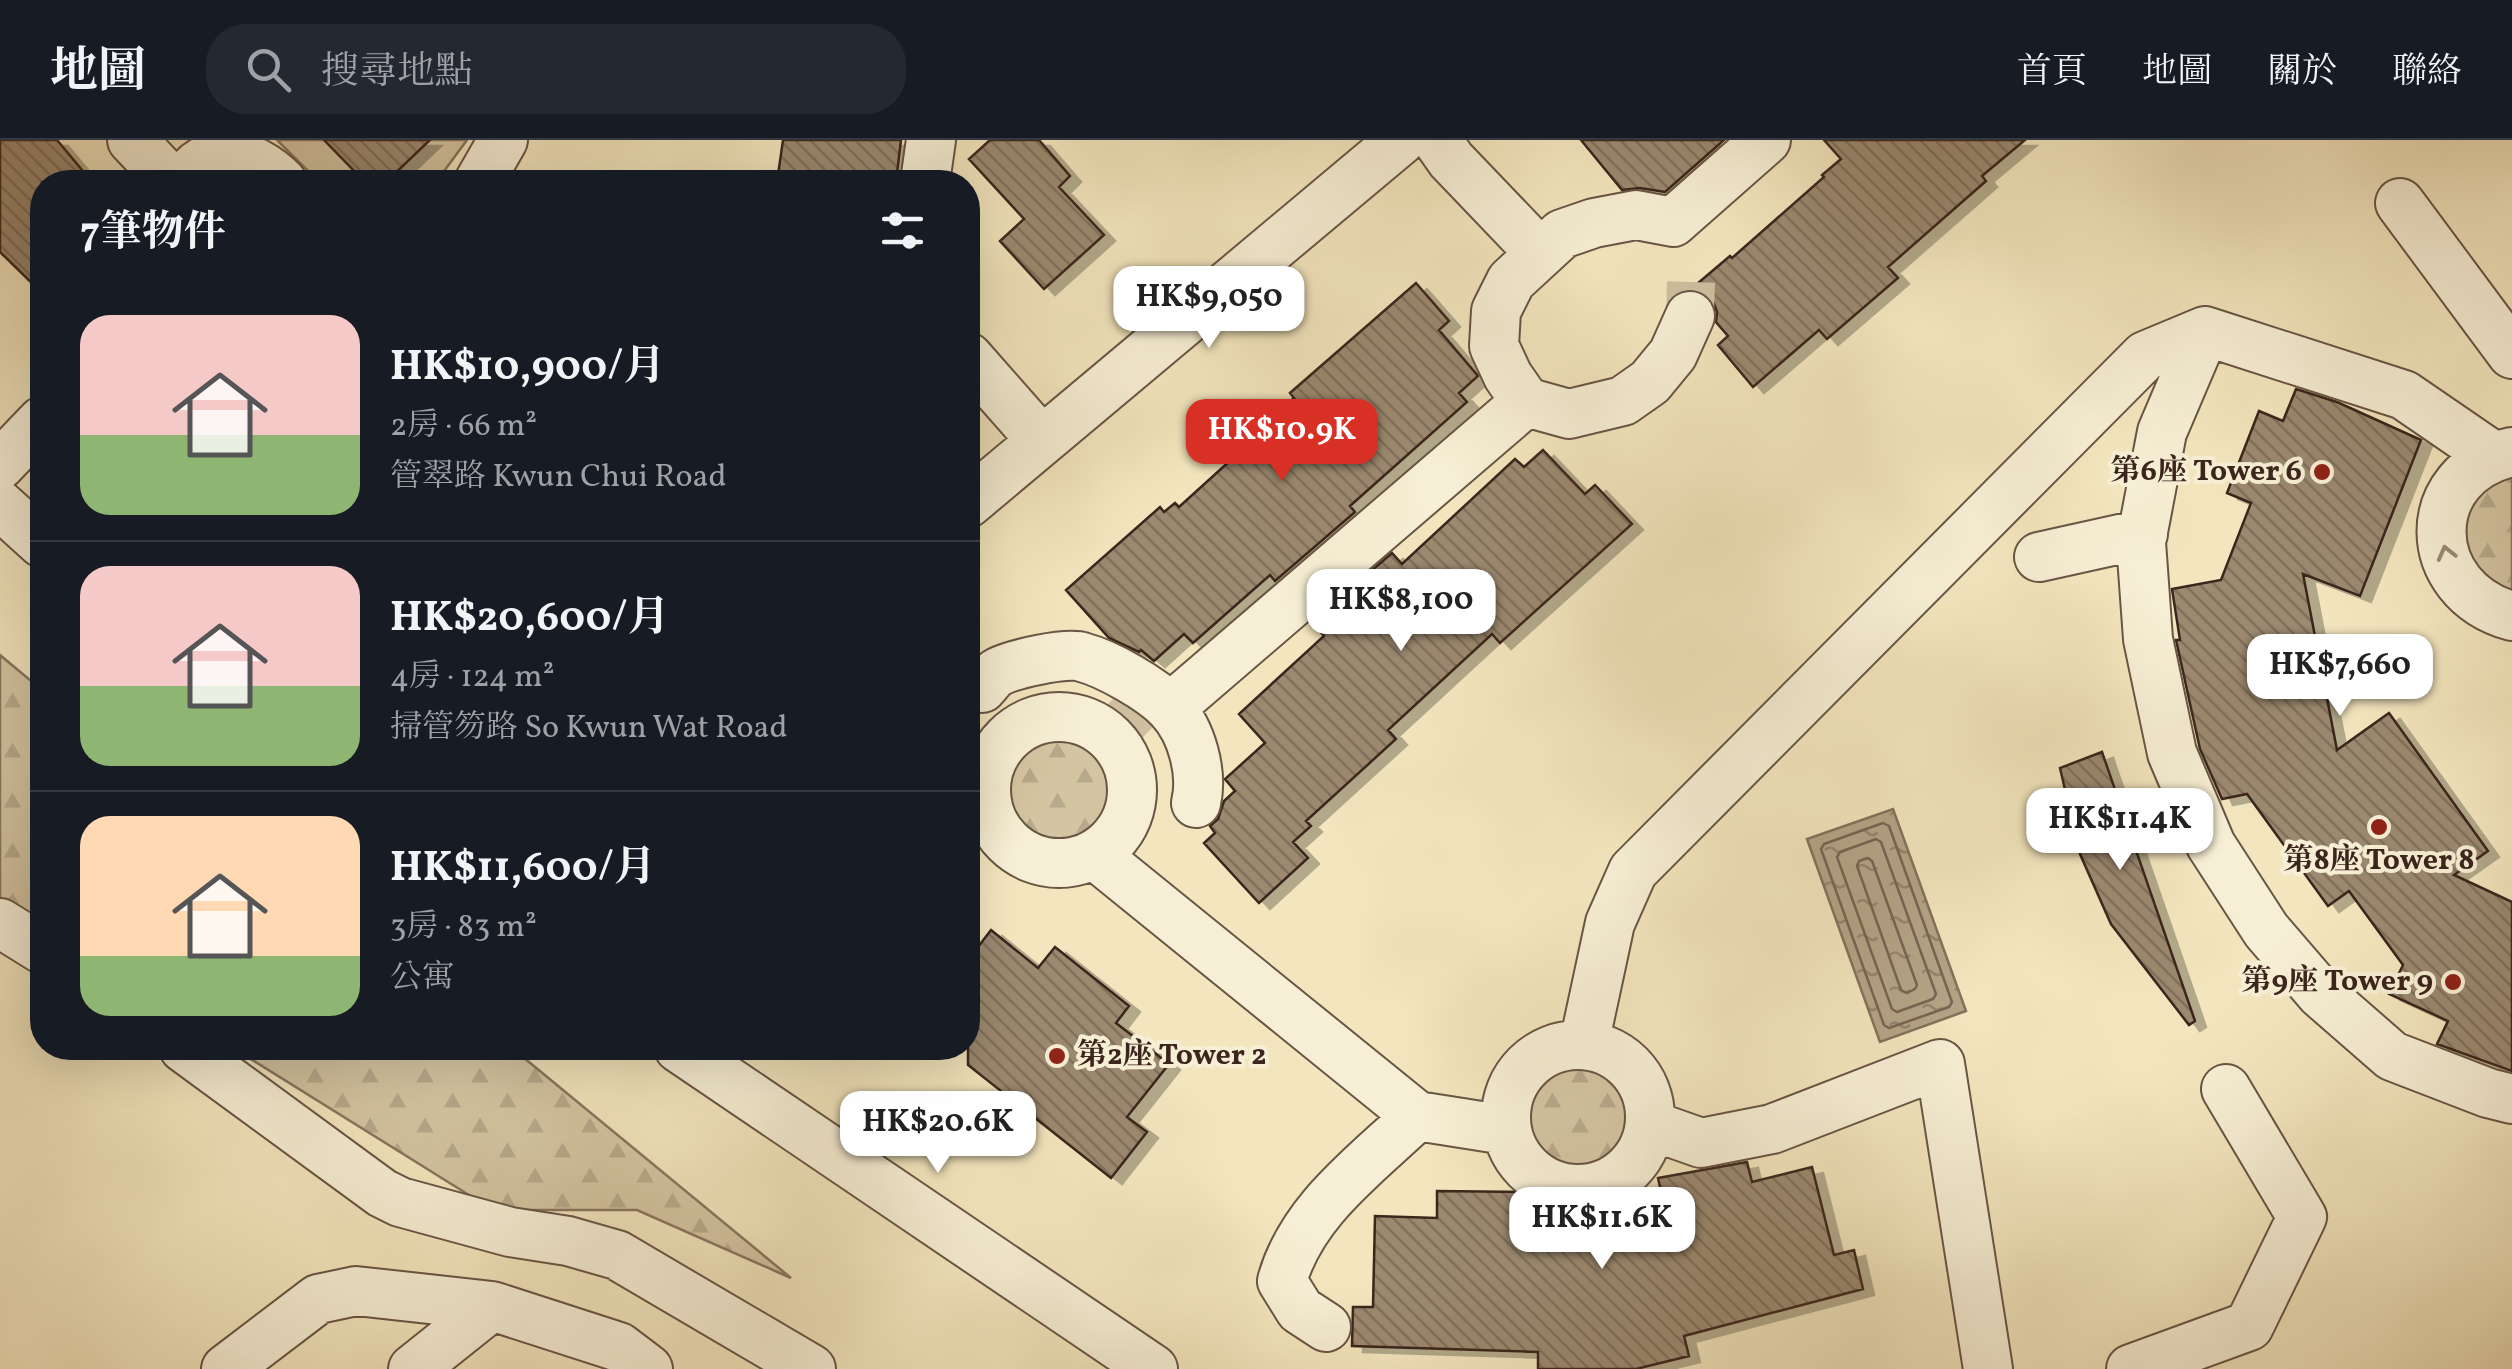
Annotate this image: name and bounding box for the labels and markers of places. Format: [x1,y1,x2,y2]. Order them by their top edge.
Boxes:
pin: HK$9,050 [1106,266,1312,351]
pin: HK$10.9K [1179,399,1385,484]
place label: 第6座 Tower 6 [2111,451,2302,493]
marker: 第6座 Tower 6 [2311,461,2333,483]
pin: HK$8,100 [1298,569,1504,654]
pin: HK$7,660 [2237,634,2443,719]
pin: HK$11.4K [2017,788,2223,873]
marker: 第8座 Tower 8 [2368,816,2390,838]
place label: 第8座 Tower 8 [2283,840,2475,882]
place label: 第9座 Tower 9 [2241,961,2433,1003]
marker: 第9座 Tower 9 [2442,971,2464,993]
place label: 第2座 Tower 2 [1077,1035,1267,1077]
marker: 第2座 Tower 2 [1046,1045,1068,1067]
pin: HK$20.6K [835,1091,1041,1176]
pin: HK$11.6K [1499,1187,1705,1272]

